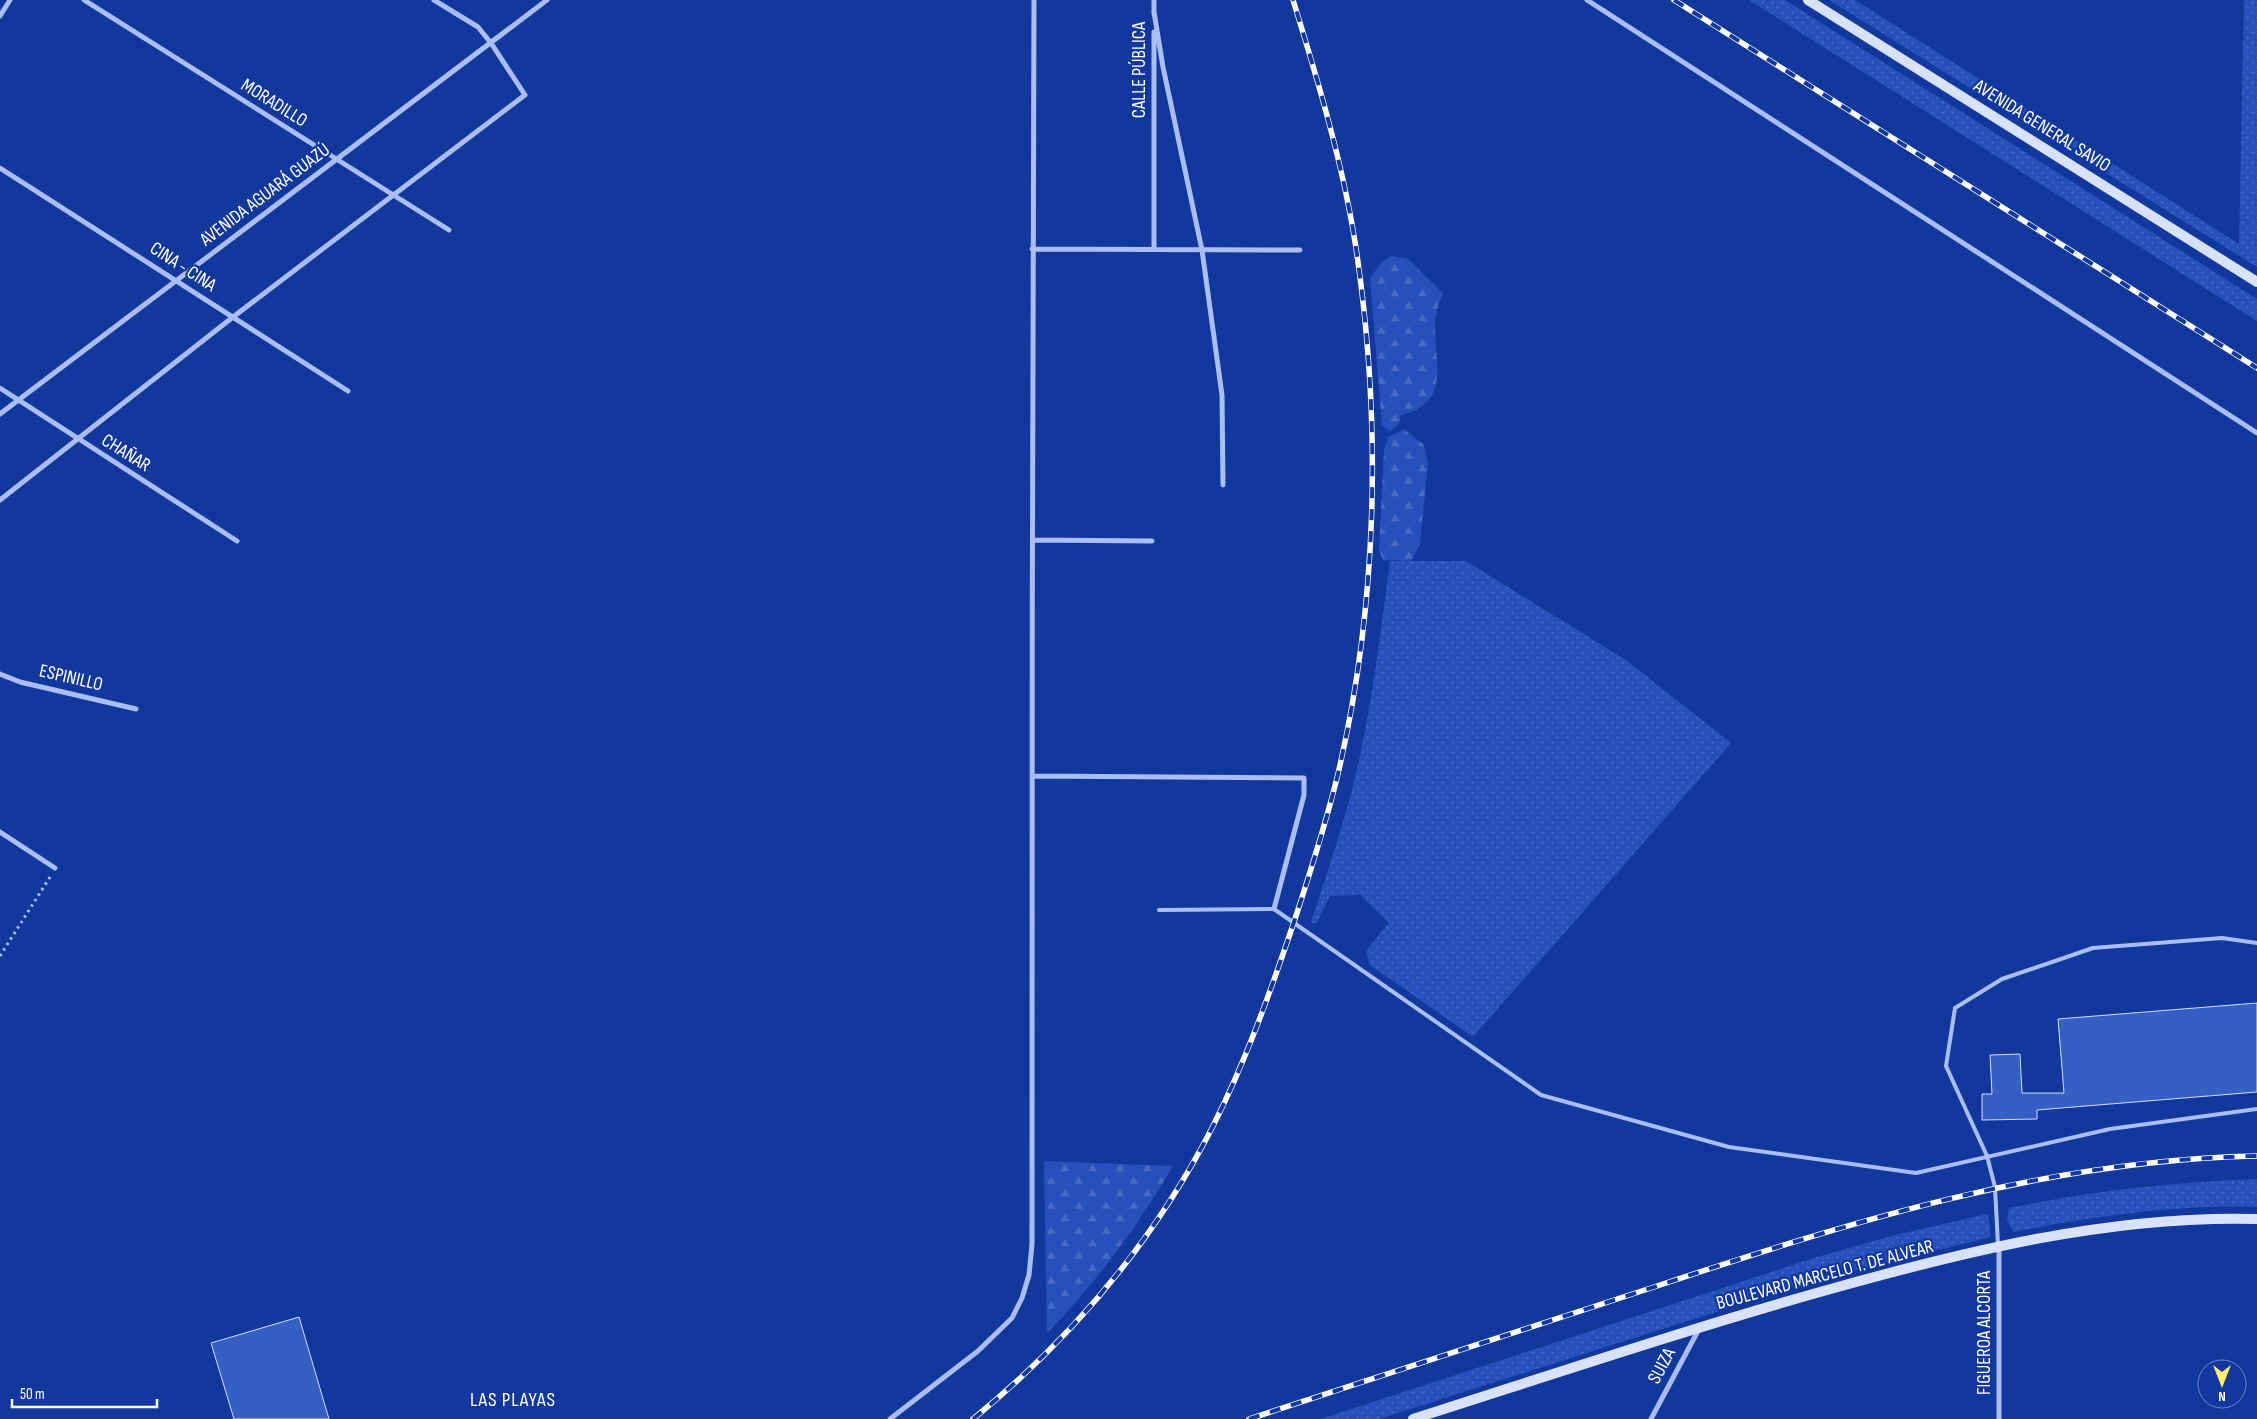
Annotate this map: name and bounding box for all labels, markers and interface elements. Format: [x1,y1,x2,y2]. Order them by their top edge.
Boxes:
street label: CALLE PÚBLICA [1128,21,1151,118]
street label: MORADILLO [237,74,311,132]
street label: AVENIDA GENERAL SAVIO [1969,74,2115,177]
street label: AVENIDA AGUARÁ GUAZÚ [195,139,335,252]
street label: CINA - CINA [145,237,221,297]
street label: CHAÑAR [97,429,155,477]
street label: ESPINILLO [37,660,105,696]
street label: BOULEVARD MARCELO T. DE ALVEAR [1714,1235,1936,1315]
street label: FIGUEROA ALCORTA [1973,1270,1996,1395]
street label: SUIZA [1643,1343,1681,1388]
north arrow [2197,1359,2247,1409]
scale bar [12,1376,158,1408]
text: 50 m [20,1385,45,1404]
district label: LAS PLAYAS [470,1388,556,1412]
text: N [2218,1388,2226,1405]

